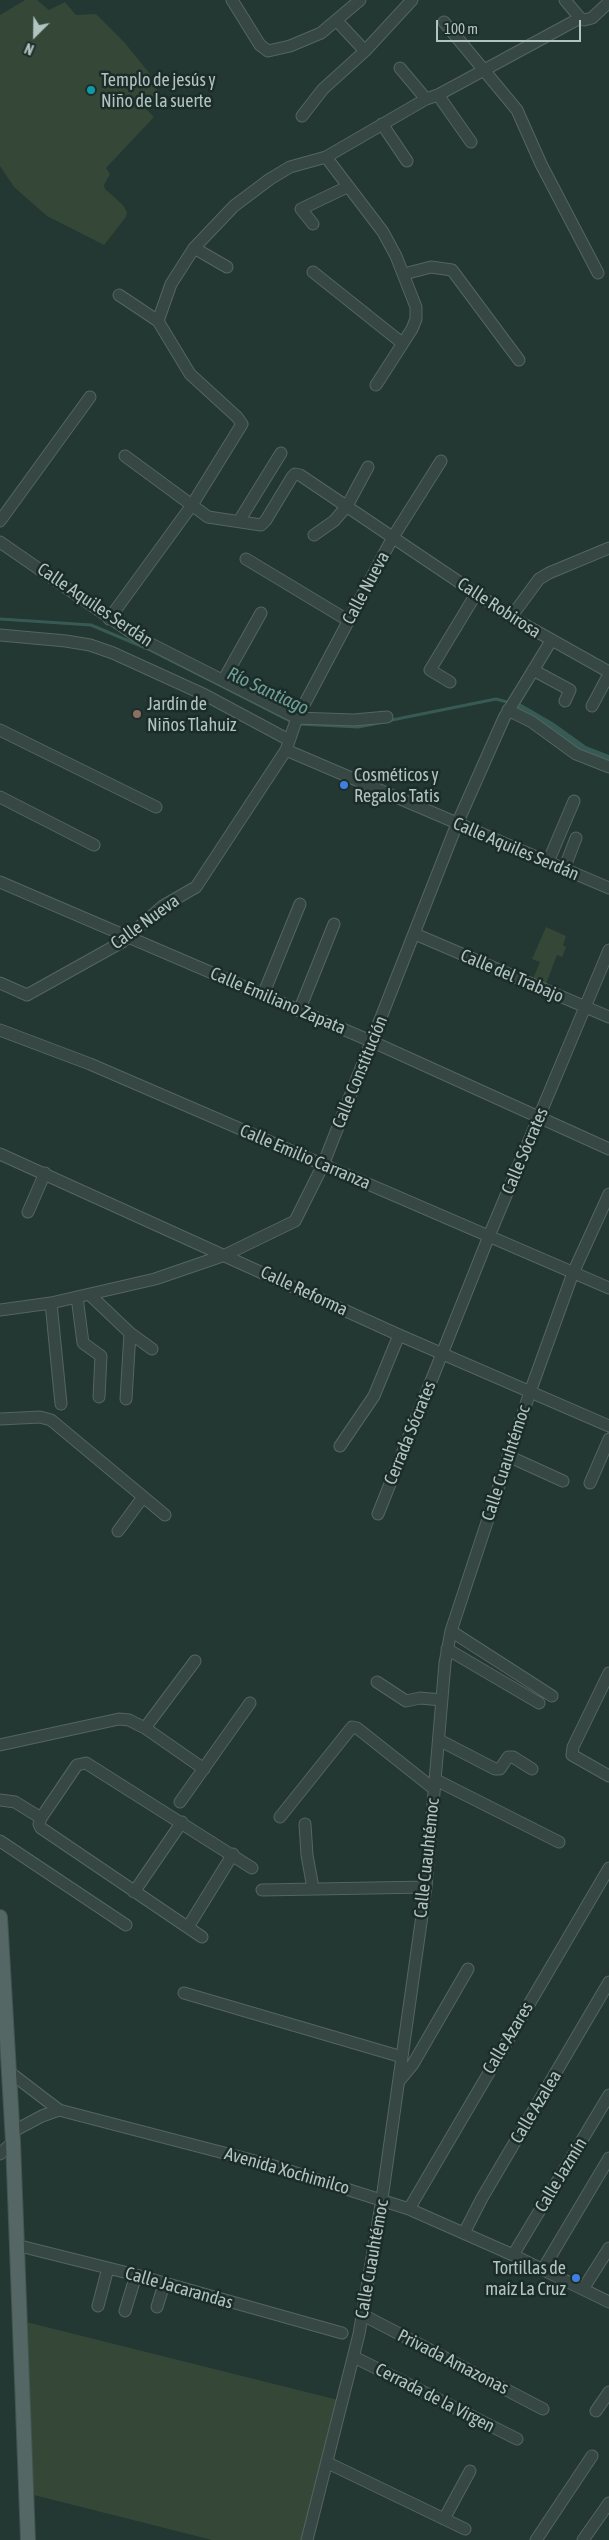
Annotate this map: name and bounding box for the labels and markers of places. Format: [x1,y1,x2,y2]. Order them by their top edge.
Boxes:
place label: Templo de jesús y Niño de la suerte [101,69,216,112]
marker: Templo de jesús y Niño de la suerte [85,84,97,96]
place label: Jardín de Niños Tlahuiz [147,693,236,736]
marker: Jardín de Niños Tlahuiz [131,708,143,720]
place label: Cosméticos y Regalos Tatis [354,764,439,806]
marker: Cosméticos y Regalos Tatis [338,779,350,791]
place label: Tortillas de maíz La Cruz [485,2257,566,2300]
marker: Tortillas de maíz La Cruz [570,2272,582,2284]

